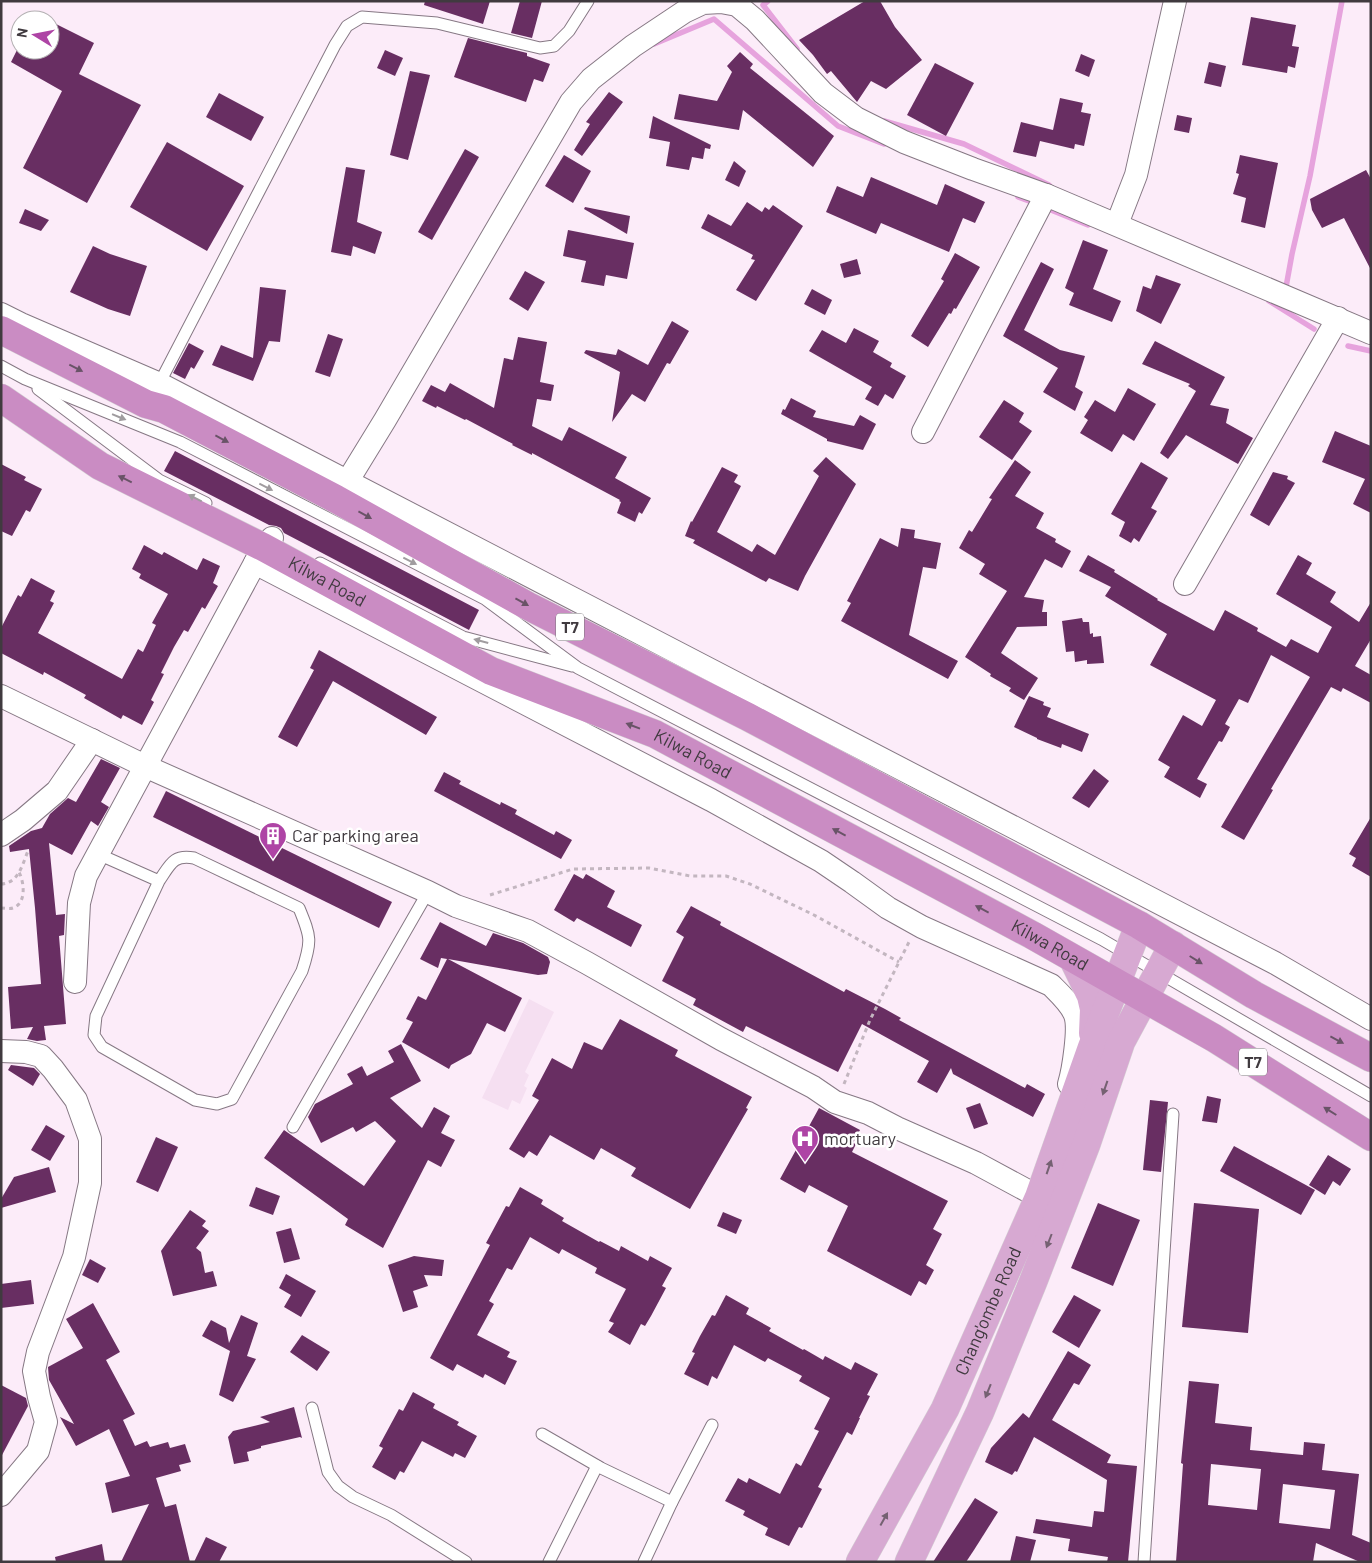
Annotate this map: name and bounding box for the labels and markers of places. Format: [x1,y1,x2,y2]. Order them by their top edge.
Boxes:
building icon: Car parking area [258,821,288,860]
place label: Car parking area [292,824,419,846]
hospital icon: mortuary [790,1124,820,1163]
place label: mortuary [824,1127,896,1149]

